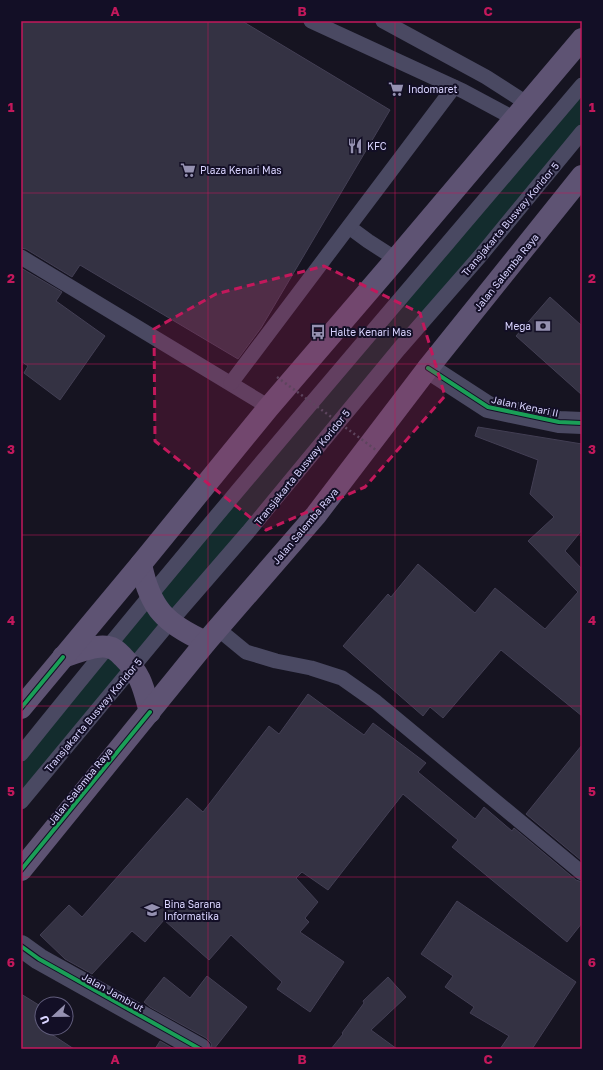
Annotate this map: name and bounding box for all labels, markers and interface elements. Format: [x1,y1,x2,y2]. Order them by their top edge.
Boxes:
text: A [110,3,120,19]
text: B [297,3,307,19]
text: C [483,3,493,19]
supermarket icon: Indomaret [387,80,405,98]
place label: Indomaret [408,83,458,95]
text: 1 [8,99,15,115]
text: 1 [589,99,596,115]
restaurant icon: KFC [346,137,364,155]
place label: KFC [367,140,387,152]
street label: Transjakarta Busway Koridor 5 [459,159,561,278]
supermarket icon: Plaza Kenari Mas [179,161,197,179]
place label: Plaza Kenari Mas [200,164,282,176]
street label: Jalan Salemba Raya [471,231,541,313]
text: 2 [7,270,15,286]
text: 2 [588,270,596,286]
bank icon: Mega [534,317,552,335]
place label: Mega [505,320,531,332]
bus stop icon: Halte Kenari Mas [309,323,327,341]
place label: Halte Kenari Mas [330,326,411,338]
street label: Jalan Kenari II [490,393,560,419]
street label: Transjakarta Busway Koridor 5 [252,407,352,527]
text: 3 [7,441,15,457]
text: 3 [588,441,596,457]
street label: Jalan Salemba Raya [270,485,340,567]
text: 4 [7,612,15,628]
text: 4 [588,612,596,628]
street label: Transjakarta Busway Koridor 5 [42,655,144,774]
street label: Jalan Salemba Raya [45,745,115,827]
text: 5 [7,783,15,799]
text: 5 [588,783,596,799]
place label: Bina Sarana Informatika [164,898,221,922]
school or university icon: Bina Sarana Informatika [143,901,161,919]
text: 6 [7,954,15,970]
text: 6 [588,954,596,970]
street label: Jalan Jambrut [80,970,146,1014]
north arrow [34,996,74,1036]
text: U [37,1014,52,1026]
text: A [110,1051,120,1067]
text: B [297,1051,307,1067]
text: C [483,1051,493,1067]

